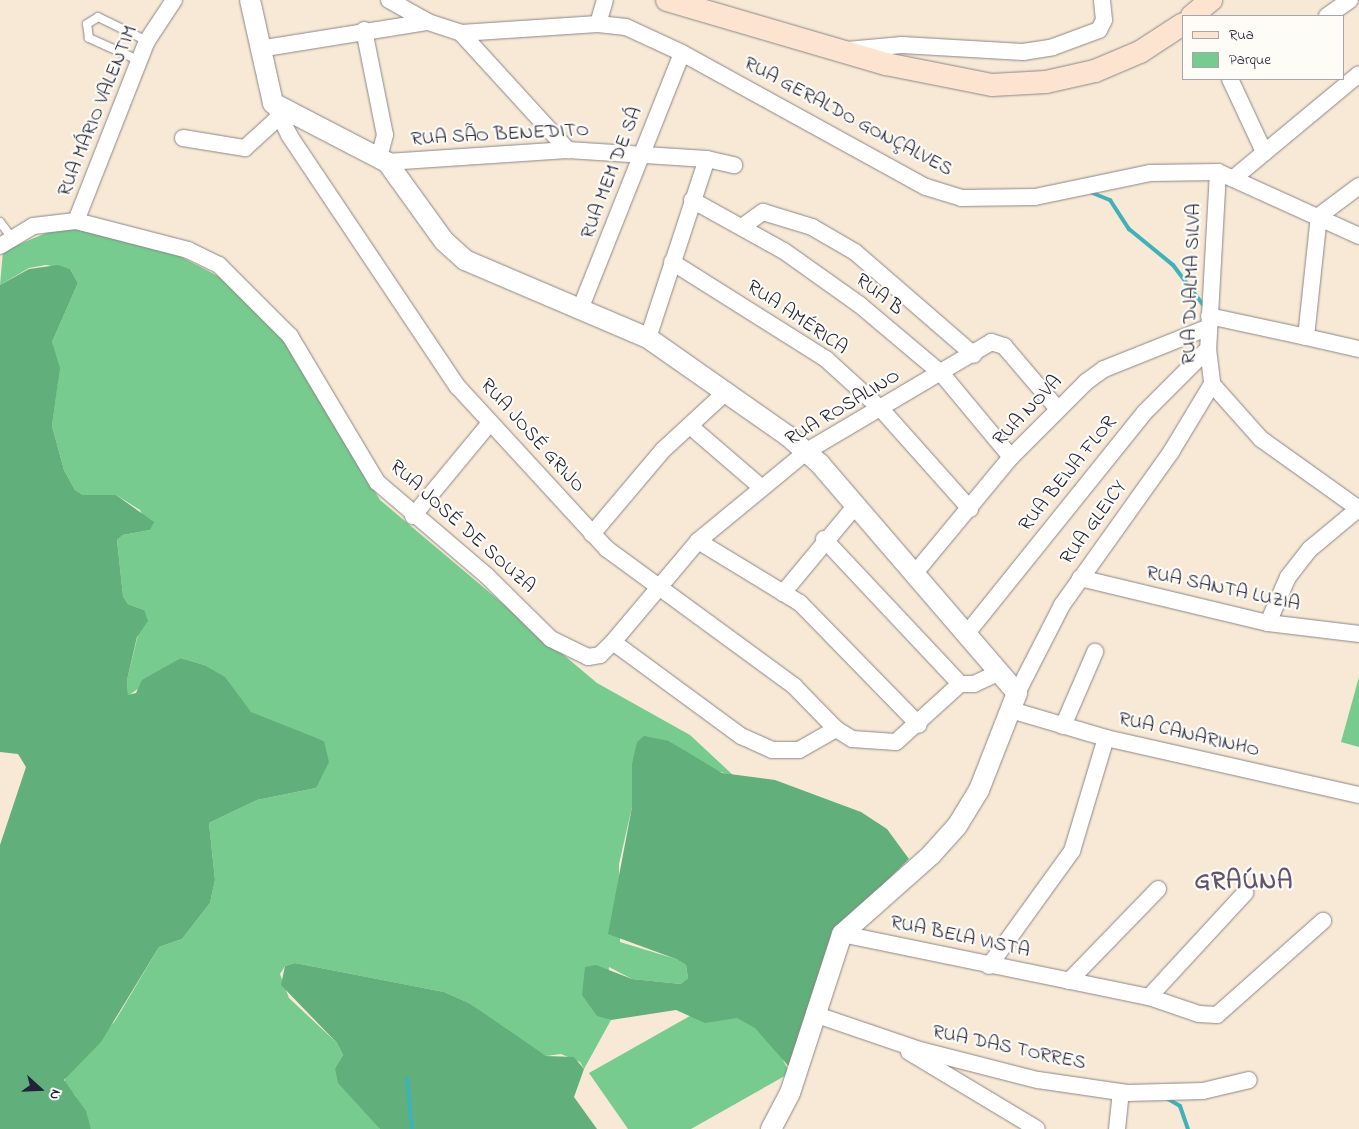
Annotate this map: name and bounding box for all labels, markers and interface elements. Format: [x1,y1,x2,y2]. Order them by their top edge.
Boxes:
legend [1182,15,1344,80]
street label: RUA MÁRIO VALENTIM [53,22,143,200]
text: Rua [1229,24,1254,46]
text: Parque [1229,49,1271,71]
street label: RUA GERALDO GONÇALVES [740,52,956,182]
street label: RUA MEM DE SÁ [576,104,648,242]
street label: RUA SÃO BENEDITO [410,118,590,152]
street label: RUA DJALMA SILVA [1177,203,1207,365]
street label: RUA B [850,269,908,321]
street label: RUA AMÉRICA [742,275,852,361]
street label: RUA ROSALINO [781,364,905,452]
street label: RUA NOVA [988,371,1068,451]
street label: RUA JOSÉ GRIJO [475,374,589,498]
street label: RUA BEIJA FLOR [1014,411,1122,537]
street label: RUA JOSÉ DE SOUZA [384,455,540,599]
street label: RUA GLEICY [1056,476,1132,570]
street label: RUA SANTA LUZIA [1144,561,1302,617]
street label: RUA CANARINHO [1116,707,1262,763]
district label: GRAÚNA [1194,867,1294,897]
street label: RUA BELA VISTA [888,910,1032,964]
street label: RUA DAS TORRES [930,1020,1088,1076]
north arrow [15,1064,65,1114]
text: N [43,1086,66,1102]

